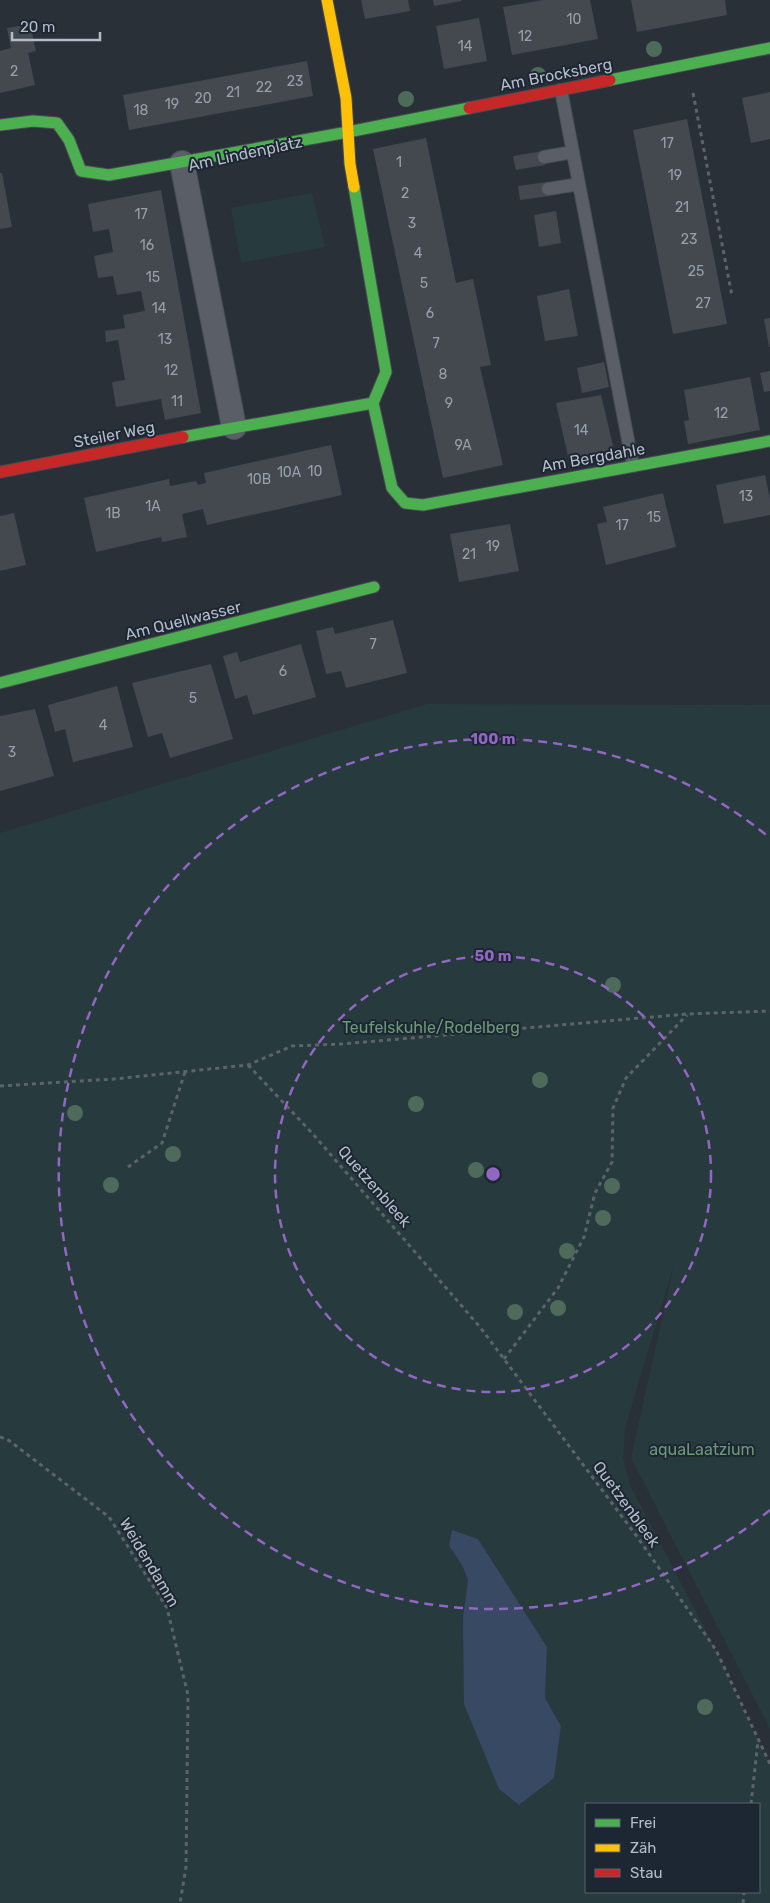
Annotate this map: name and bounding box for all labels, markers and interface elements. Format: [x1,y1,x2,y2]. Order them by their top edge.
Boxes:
scale bar [12,10,100,42]
house number: 10 [567,11,582,28]
text: 20 m [20,18,55,36]
house number: 12 [518,28,532,45]
house number: 14 [458,38,473,55]
street label: Am Brocksberg [498,54,614,95]
house number: 2 [10,63,18,80]
house number: 23 [287,73,303,90]
house number: 22 [256,79,272,96]
house number: 21 [226,84,240,101]
house number: 20 [194,90,212,107]
house number: 19 [165,96,179,113]
house number: 18 [134,102,149,119]
street label: Am Lindenplatz [186,132,304,175]
house number: 17 [660,135,674,152]
house number: 1 [396,154,402,171]
house number: 19 [668,167,682,184]
house number: 2 [401,185,409,202]
house number: 21 [675,199,689,216]
house number: 17 [134,206,148,223]
house number: 3 [408,215,416,232]
house number: 23 [681,231,697,248]
house number: 16 [140,237,154,254]
house number: 4 [414,245,423,262]
house number: 25 [688,263,704,280]
house number: 15 [146,269,160,286]
house number: 5 [420,275,428,292]
house number: 27 [695,295,711,312]
house number: 14 [152,300,167,317]
house number: 6 [426,305,434,322]
house number: 13 [158,331,172,348]
house number: 7 [432,335,440,352]
house number: 12 [164,362,178,379]
house number: 8 [439,366,448,383]
house number: 11 [171,393,183,410]
house number: 9 [445,395,453,412]
house number: 12 [714,405,728,422]
street label: Steiler Weg [72,417,156,452]
house number: 14 [574,422,589,439]
house number: 9A [454,437,472,454]
street label: Am Bergdahle [540,439,646,476]
house number: 10 [308,463,323,480]
house number: 10A [277,464,302,481]
house number: 10B [247,471,271,488]
house number: 13 [739,488,753,505]
house number: 1A [145,498,161,515]
house number: 1B [105,505,121,522]
house number: 15 [647,509,661,526]
house number: 17 [615,517,629,534]
house number: 19 [486,538,500,555]
house number: 21 [462,546,476,563]
street label: Am Quellwasser [123,597,243,644]
house number: 7 [369,636,377,653]
house number: 6 [279,663,287,680]
house number: 5 [189,690,197,707]
house number: 4 [99,717,108,734]
text: 100 m [471,730,515,748]
house number: 3 [8,744,16,761]
text: 50 m [475,947,511,965]
park label: Teufelskuhle/Rodelberg [342,1018,520,1037]
street label: Quetzenbleek [334,1142,416,1232]
centre of rings [484,1165,502,1183]
park label: aquaLaatzium [649,1440,755,1459]
street label: Quetzenbleek [589,1457,665,1552]
street label: Weidendamm [116,1514,184,1610]
legend [585,1803,760,1893]
text: Frei [630,1814,656,1832]
text: Zäh [630,1839,656,1857]
text: Stau [630,1864,663,1882]

